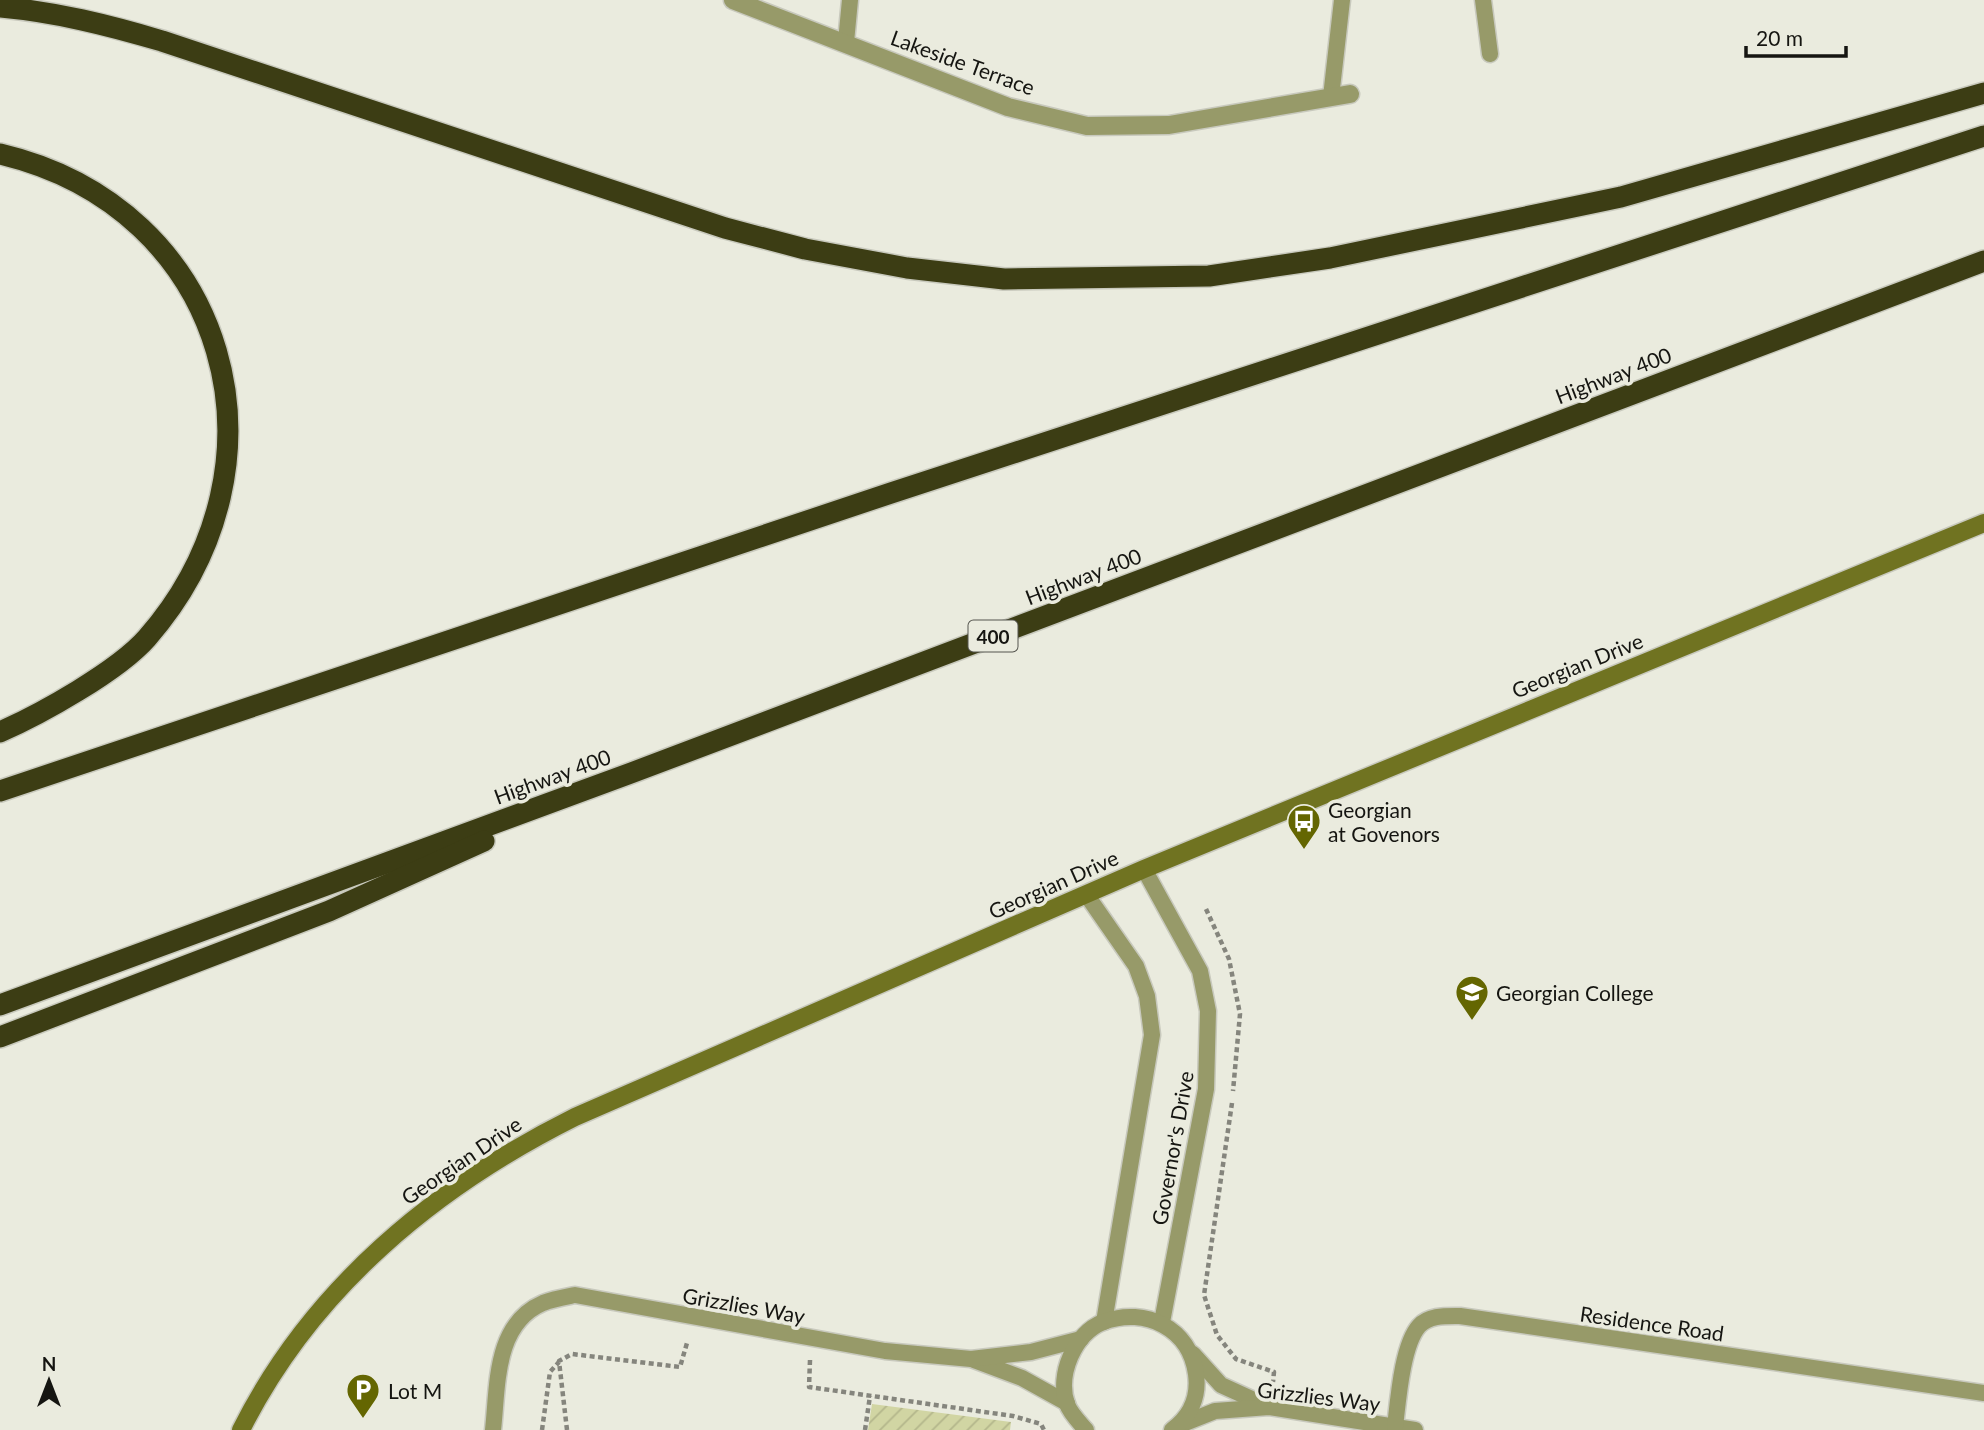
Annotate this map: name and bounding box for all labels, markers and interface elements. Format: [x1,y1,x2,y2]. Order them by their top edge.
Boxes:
scale bar [1746,14,1846,58]
street label: Lakeside Terrace [888,24,1038,100]
text: 20 m [1756,25,1803,50]
street label: Highway 400 [1551,341,1675,409]
street label: Highway 400 [1021,542,1145,610]
road number: 400 [968,621,1018,652]
street label: Georgian Drive [1508,627,1646,703]
street label: Highway 400 [490,743,614,809]
place label: Georgian at Govenors [1328,797,1440,846]
bus stop icon: Georgian at Govenors [1285,802,1323,851]
street label: Georgian Drive [984,844,1122,924]
school or university icon: Georgian College [1453,973,1491,1022]
place label: Georgian College [1496,980,1654,1005]
street label: Governor's Drive [1146,1069,1198,1227]
street label: Georgian Drive [396,1111,526,1209]
street label: Grizzlies Way [681,1282,807,1328]
street label: Residence Road [1578,1301,1726,1345]
north arrow [14,1346,84,1416]
text: N [42,1352,56,1375]
parking icon: Lot M [344,1371,382,1420]
street label: Grizzlies Way [1256,1376,1382,1416]
place label: Lot M [388,1378,442,1403]

